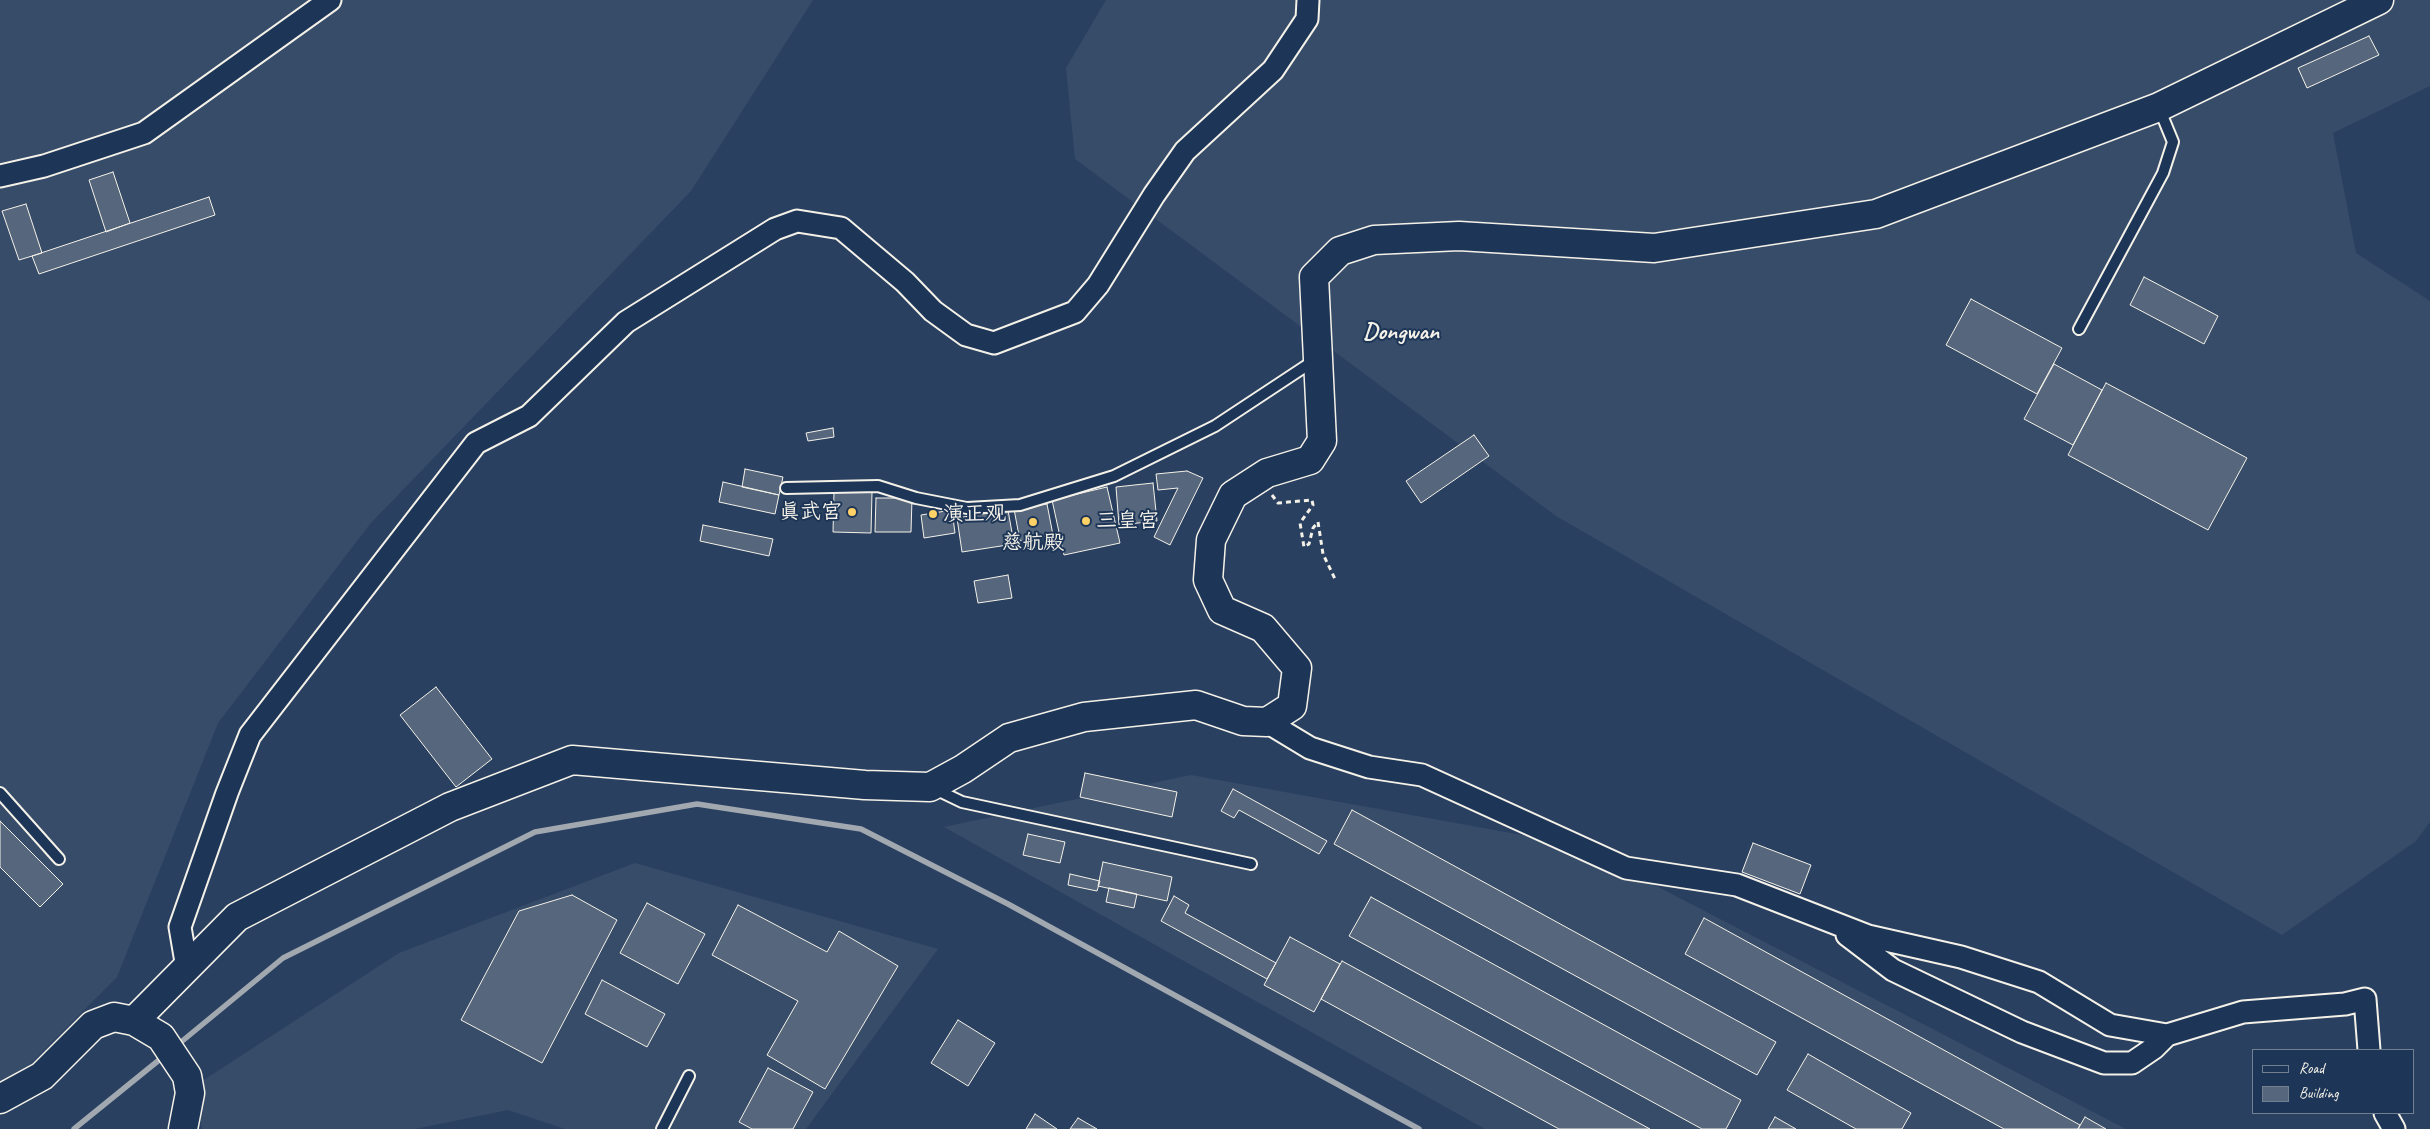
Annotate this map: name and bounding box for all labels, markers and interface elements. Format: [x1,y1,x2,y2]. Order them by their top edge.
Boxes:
district label: Dongwan [1363,319,1439,347]
place label: 真武宫 [779,499,842,525]
place label: 演正观 [943,501,1006,527]
marker: 真武宫 [846,506,858,518]
marker: 演正观 [927,508,939,520]
place label: 三皇宫 [1096,508,1159,534]
marker: 三皇宫 [1080,515,1092,527]
marker: 慈航殿 [1027,516,1039,528]
place label: 慈航殿 [1002,530,1064,556]
legend [2252,1049,2415,1114]
text: Road [2299,1059,2324,1078]
text: Building [2299,1084,2338,1103]

